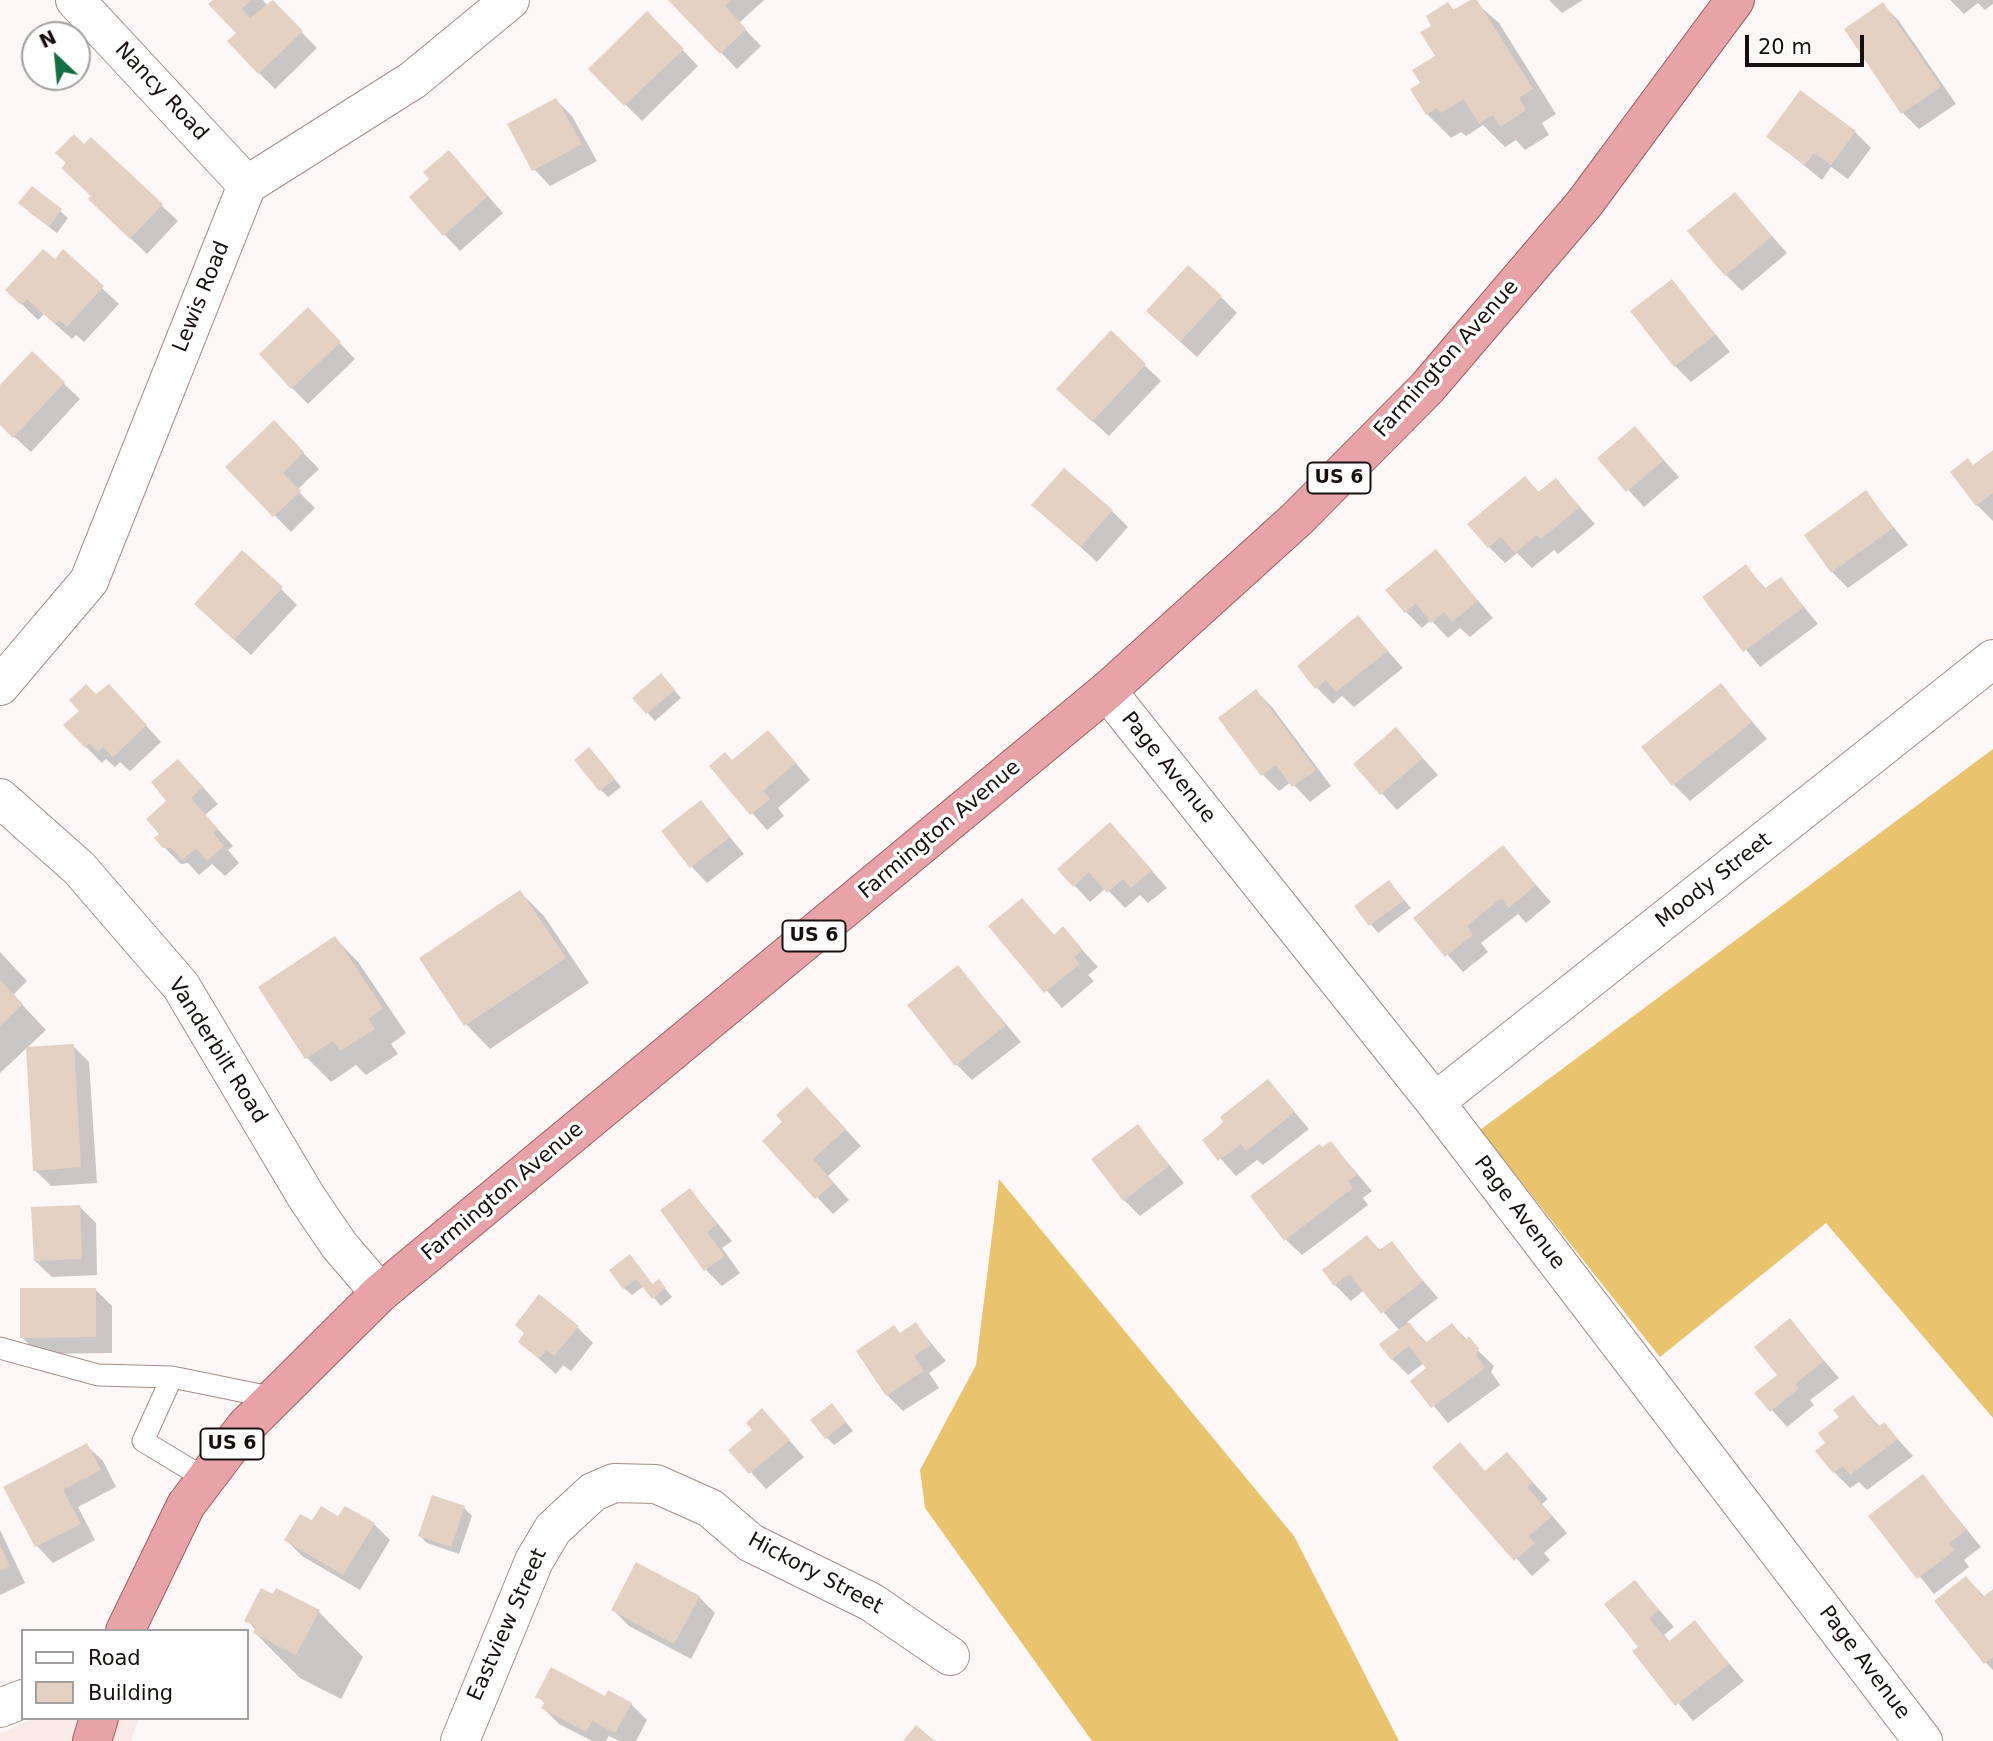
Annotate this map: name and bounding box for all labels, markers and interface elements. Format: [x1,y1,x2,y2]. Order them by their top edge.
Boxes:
north arrow [21,21,91,91]
scale bar [1748,21,1867,65]
text: N [36,26,60,52]
text: 20 m [1758,35,1812,59]
street label: Nancy Road [109,38,213,146]
street label: Lewis Road [168,238,236,356]
street label: Farmington Avenue [1370,275,1524,443]
road number: US 6 [1308,463,1370,494]
street label: Page Avenue [1116,707,1220,829]
street label: Farmington Avenue [854,755,1026,905]
street label: Moody Street [1651,828,1777,934]
road number: US 6 [782,920,846,952]
street label: Vanderbilt Road [162,974,272,1128]
street label: Farmington Avenue [417,1117,589,1267]
street label: Page Avenue [1468,1151,1570,1275]
road number: US 6 [201,1428,264,1460]
street label: Hickory Street [743,1528,887,1620]
street label: Eastview Street [463,1545,553,1705]
street label: Page Avenue [1813,1601,1915,1725]
legend [21,1629,248,1720]
text: Road [88,1646,141,1670]
text: Building [88,1681,173,1705]

